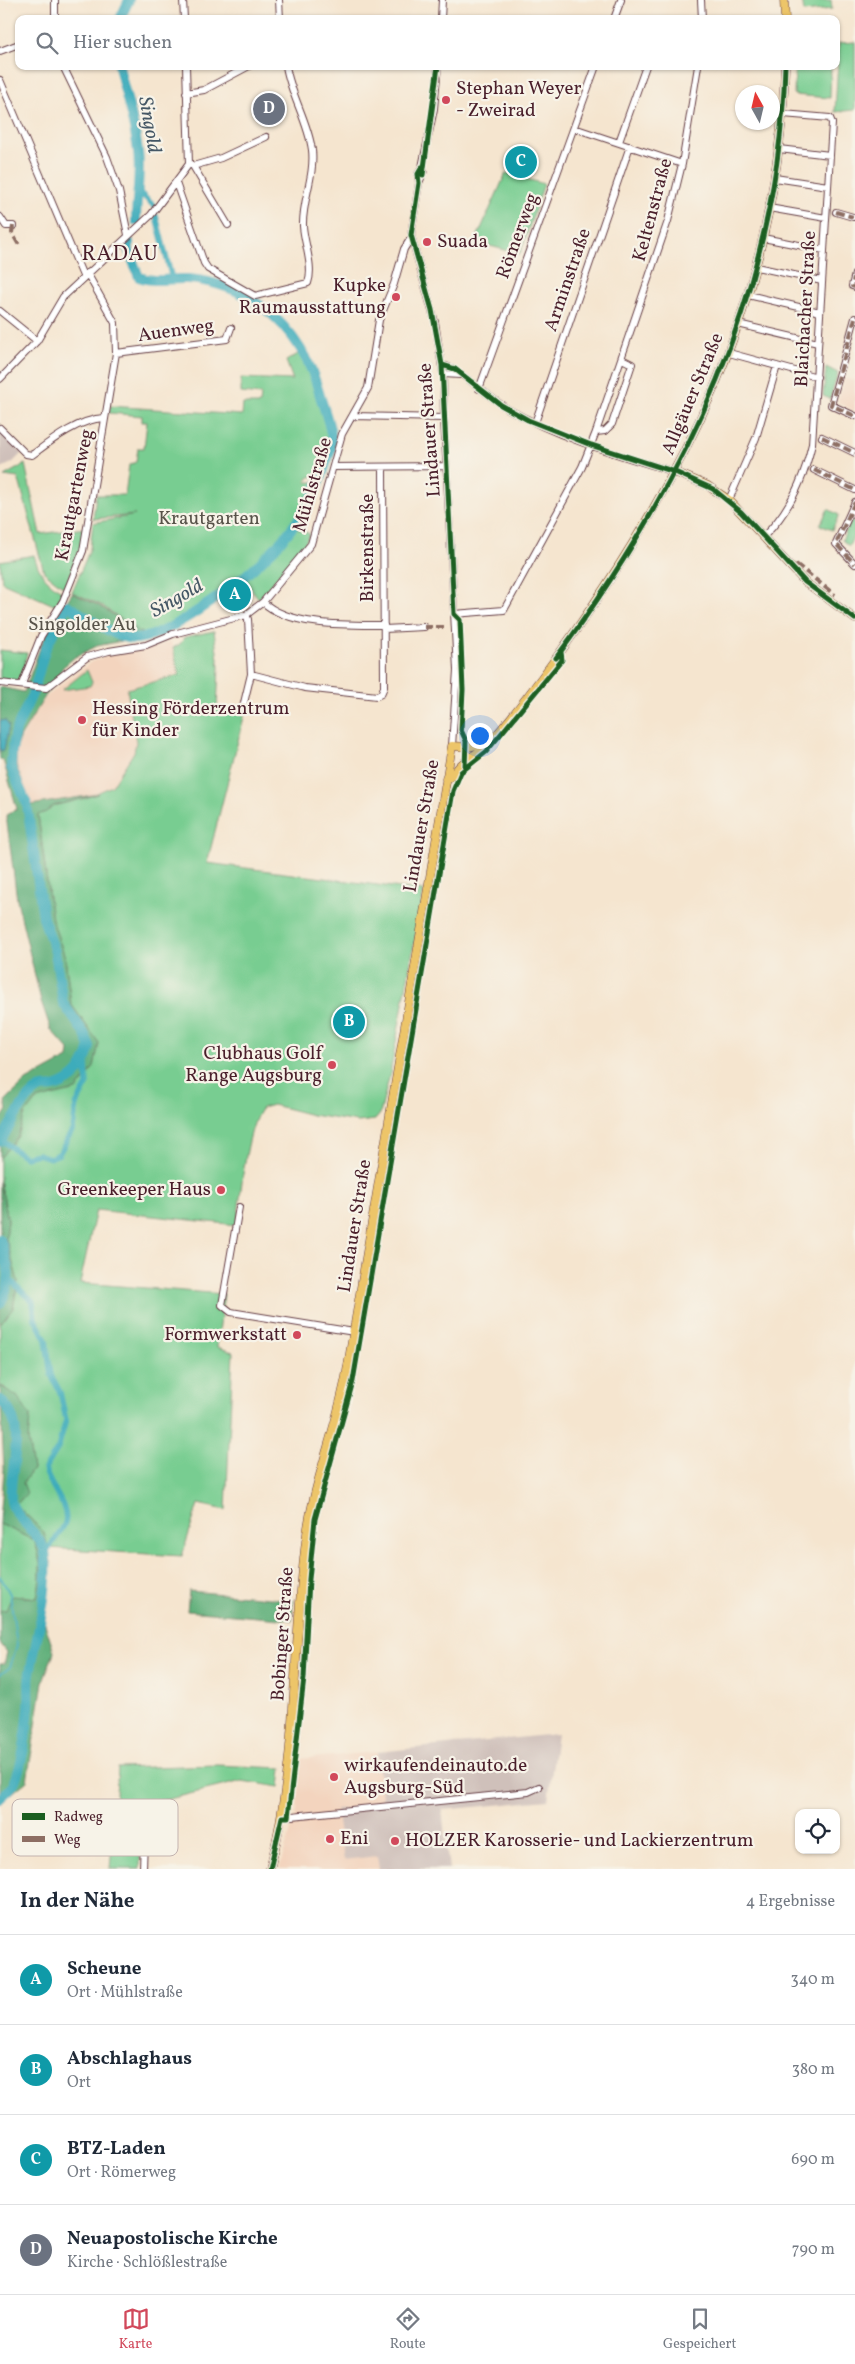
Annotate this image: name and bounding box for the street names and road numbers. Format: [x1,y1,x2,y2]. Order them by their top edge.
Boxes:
street label: Keltenstraße [627,155,679,265]
street label: Römerweg [490,189,546,283]
street label: Arminstraße [538,225,598,335]
street label: Blaichacher Straße [789,230,823,388]
street label: Auenweg [136,313,216,349]
street label: Allgäuer Straße [656,329,730,459]
street label: Lindauer Straße [412,362,448,498]
street label: Krautgartenweg [49,427,101,563]
street label: Mühlstraße [287,434,339,536]
street label: Birkenstraße [355,494,381,602]
street label: Lindauer Straße [398,758,446,894]
street label: Lindauer Straße [332,1158,378,1294]
street label: Bobinger Straße [265,1566,301,1702]

